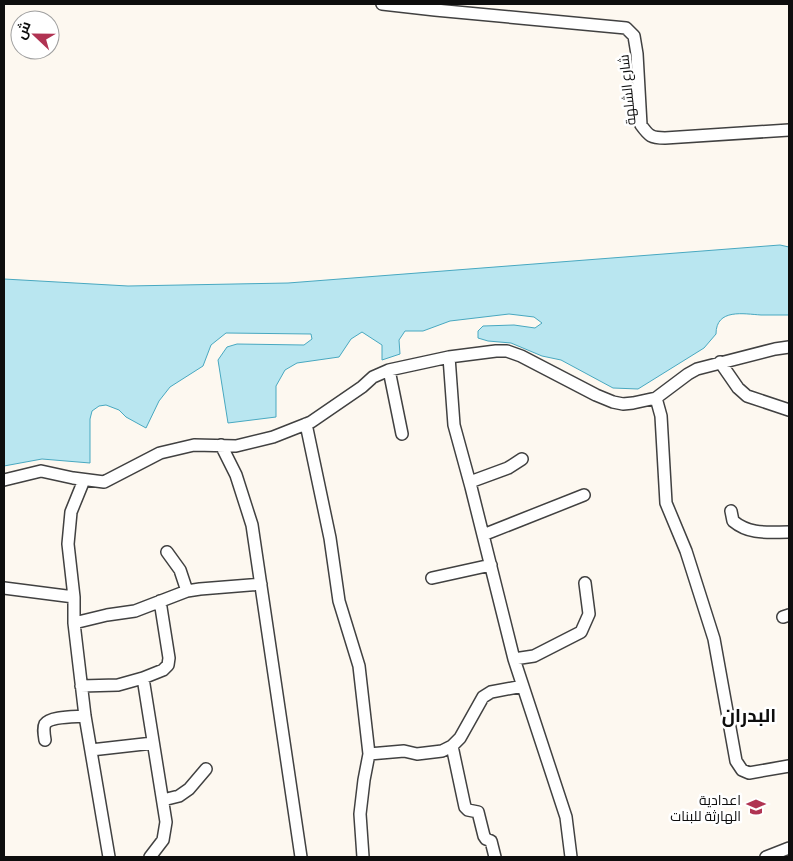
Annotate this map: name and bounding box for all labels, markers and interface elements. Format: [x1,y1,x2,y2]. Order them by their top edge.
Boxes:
north arrow [10,10,60,60]
text: ش [9,18,35,42]
street label: شارع الشلهة [612,54,640,126]
district label: البدران [722,700,776,728]
place label: اعدادية الهارثة للبنات [670,789,741,825]
school or university icon: اعدادية الهارثة للبنات [745,796,767,818]

